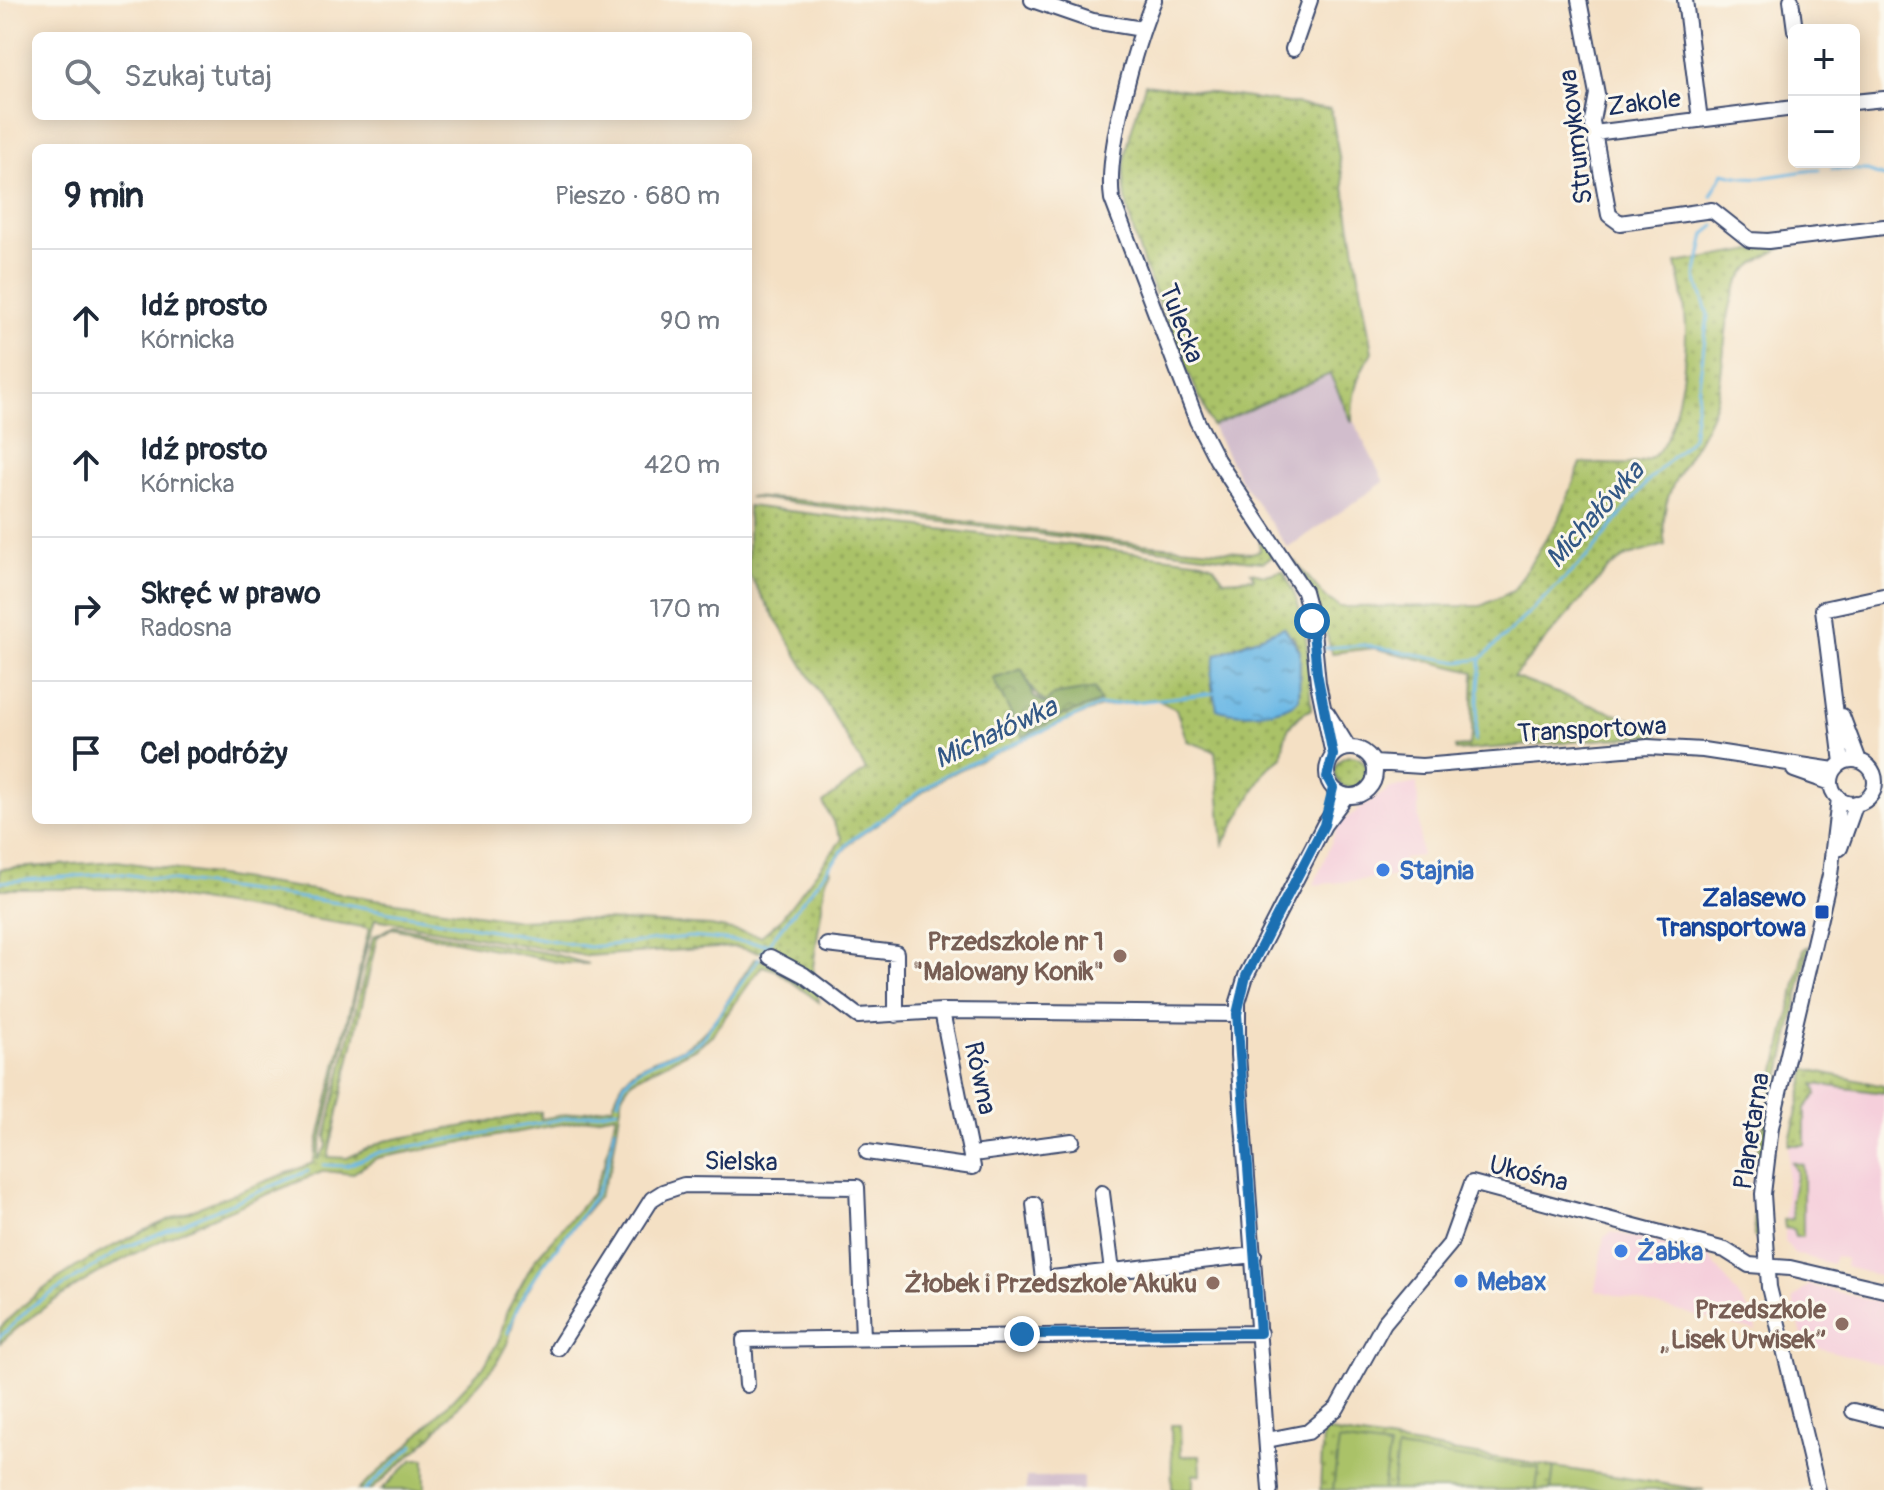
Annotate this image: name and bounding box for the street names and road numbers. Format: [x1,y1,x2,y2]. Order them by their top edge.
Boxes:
street label: Strumykowa [1552,68,1600,206]
street label: Zakole [1606,83,1683,123]
street label: Tulecka [1151,279,1211,367]
street label: Transportowa [1517,710,1667,750]
street label: Równa [957,1039,1003,1118]
street label: Planetarna [1727,1070,1777,1192]
street label: Sielska [704,1145,778,1179]
street label: Ukośna [1486,1149,1572,1199]

